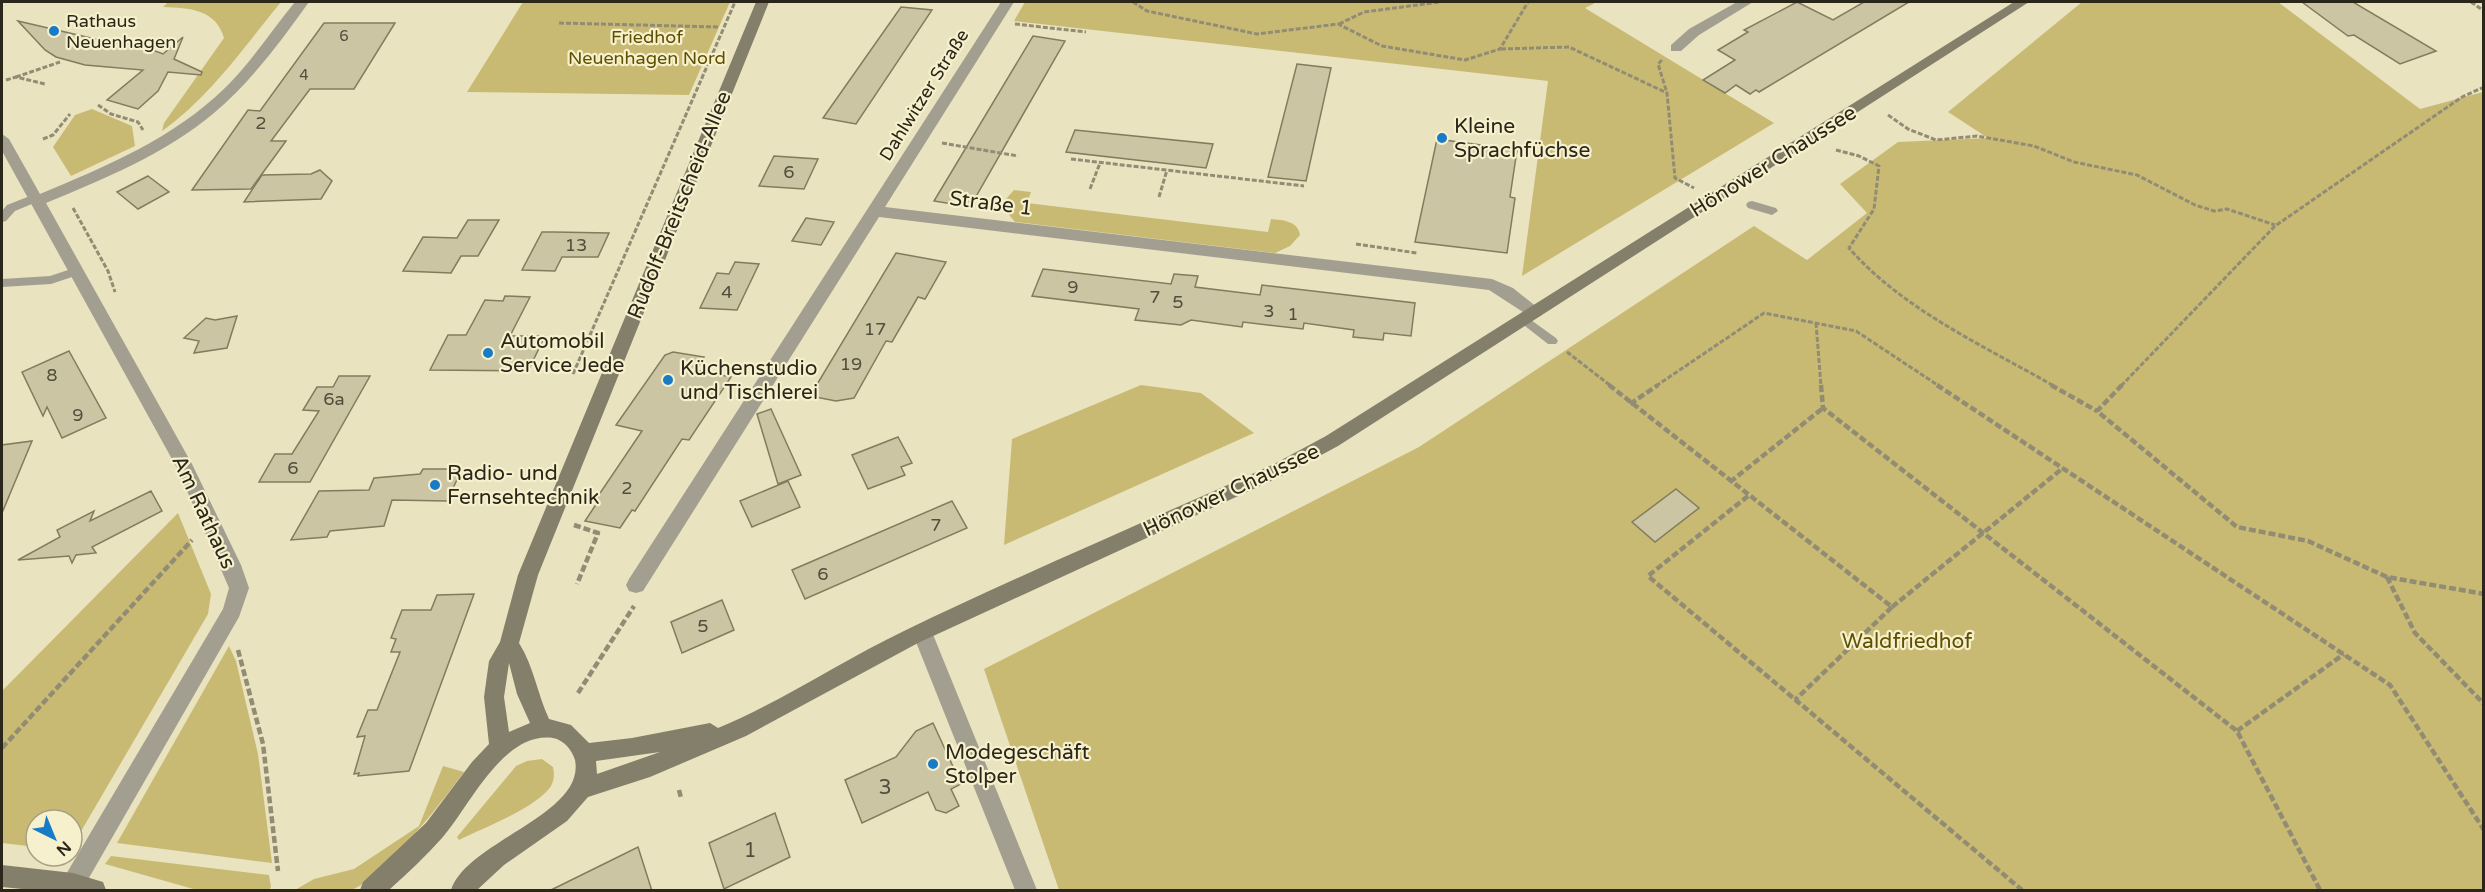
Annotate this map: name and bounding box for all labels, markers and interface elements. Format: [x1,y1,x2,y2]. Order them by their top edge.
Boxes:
place label: Rathaus Neuenhagen [66,10,176,53]
marker: Rathaus Neuenhagen [47,24,61,38]
street label: Dahlwitzer Straße [875,25,973,165]
park label: Friedhof Neuenhagen Nord [568,26,726,69]
house number: 6 [339,27,349,45]
house number: 4 [299,66,309,84]
street label: Rudolf-Breitscheid-Allee [622,88,737,323]
street label: Hönower Chaussee [1685,100,1861,223]
house number: 2 [255,112,267,134]
place label: Kleine Sprachfüchse [1454,114,1590,163]
marker: Kleine Sprachfüchse [1435,131,1449,145]
house number: 6 [783,161,795,183]
street label: Straße 1 [948,186,1034,221]
house number: 13 [565,234,587,256]
house number: 9 [1067,276,1079,298]
house number: 4 [721,281,733,303]
house number: 7 [1149,286,1161,308]
house number: 5 [1172,291,1184,313]
house number: 3 [1263,300,1275,322]
house number: 1 [1287,303,1299,325]
house number: 17 [864,318,886,340]
place label: Automobil Service Jede [500,329,625,378]
marker: Automobil Service Jede [481,346,495,360]
house number: 19 [840,353,862,375]
place label: Küchenstudio und Tischlerei [680,356,818,405]
house number: 8 [46,364,58,386]
marker: Küchenstudio und Tischlerei [661,373,675,387]
house number: 6a [323,388,345,410]
house number: 9 [72,404,84,426]
street label: Hönower Chaussee [1139,439,1323,542]
street label: Am Rathaus [166,452,241,573]
house number: 6 [287,457,299,479]
place label: Radio- und Fernsehtechnik [447,461,599,510]
house number: 2 [621,477,633,499]
marker: Radio- und Fernsehtechnik [428,478,442,492]
house number: 7 [930,514,942,536]
house number: 6 [817,563,829,585]
house number: 5 [697,615,709,637]
park label: Waldfriedhof [1842,629,1972,654]
place label: Modegeschäft Stolper [945,740,1089,789]
marker: Modegeschäft Stolper [926,757,940,771]
house number: 3 [878,775,892,800]
north arrow [24,808,84,868]
text: N [52,837,75,860]
house number: 1 [743,838,757,863]

